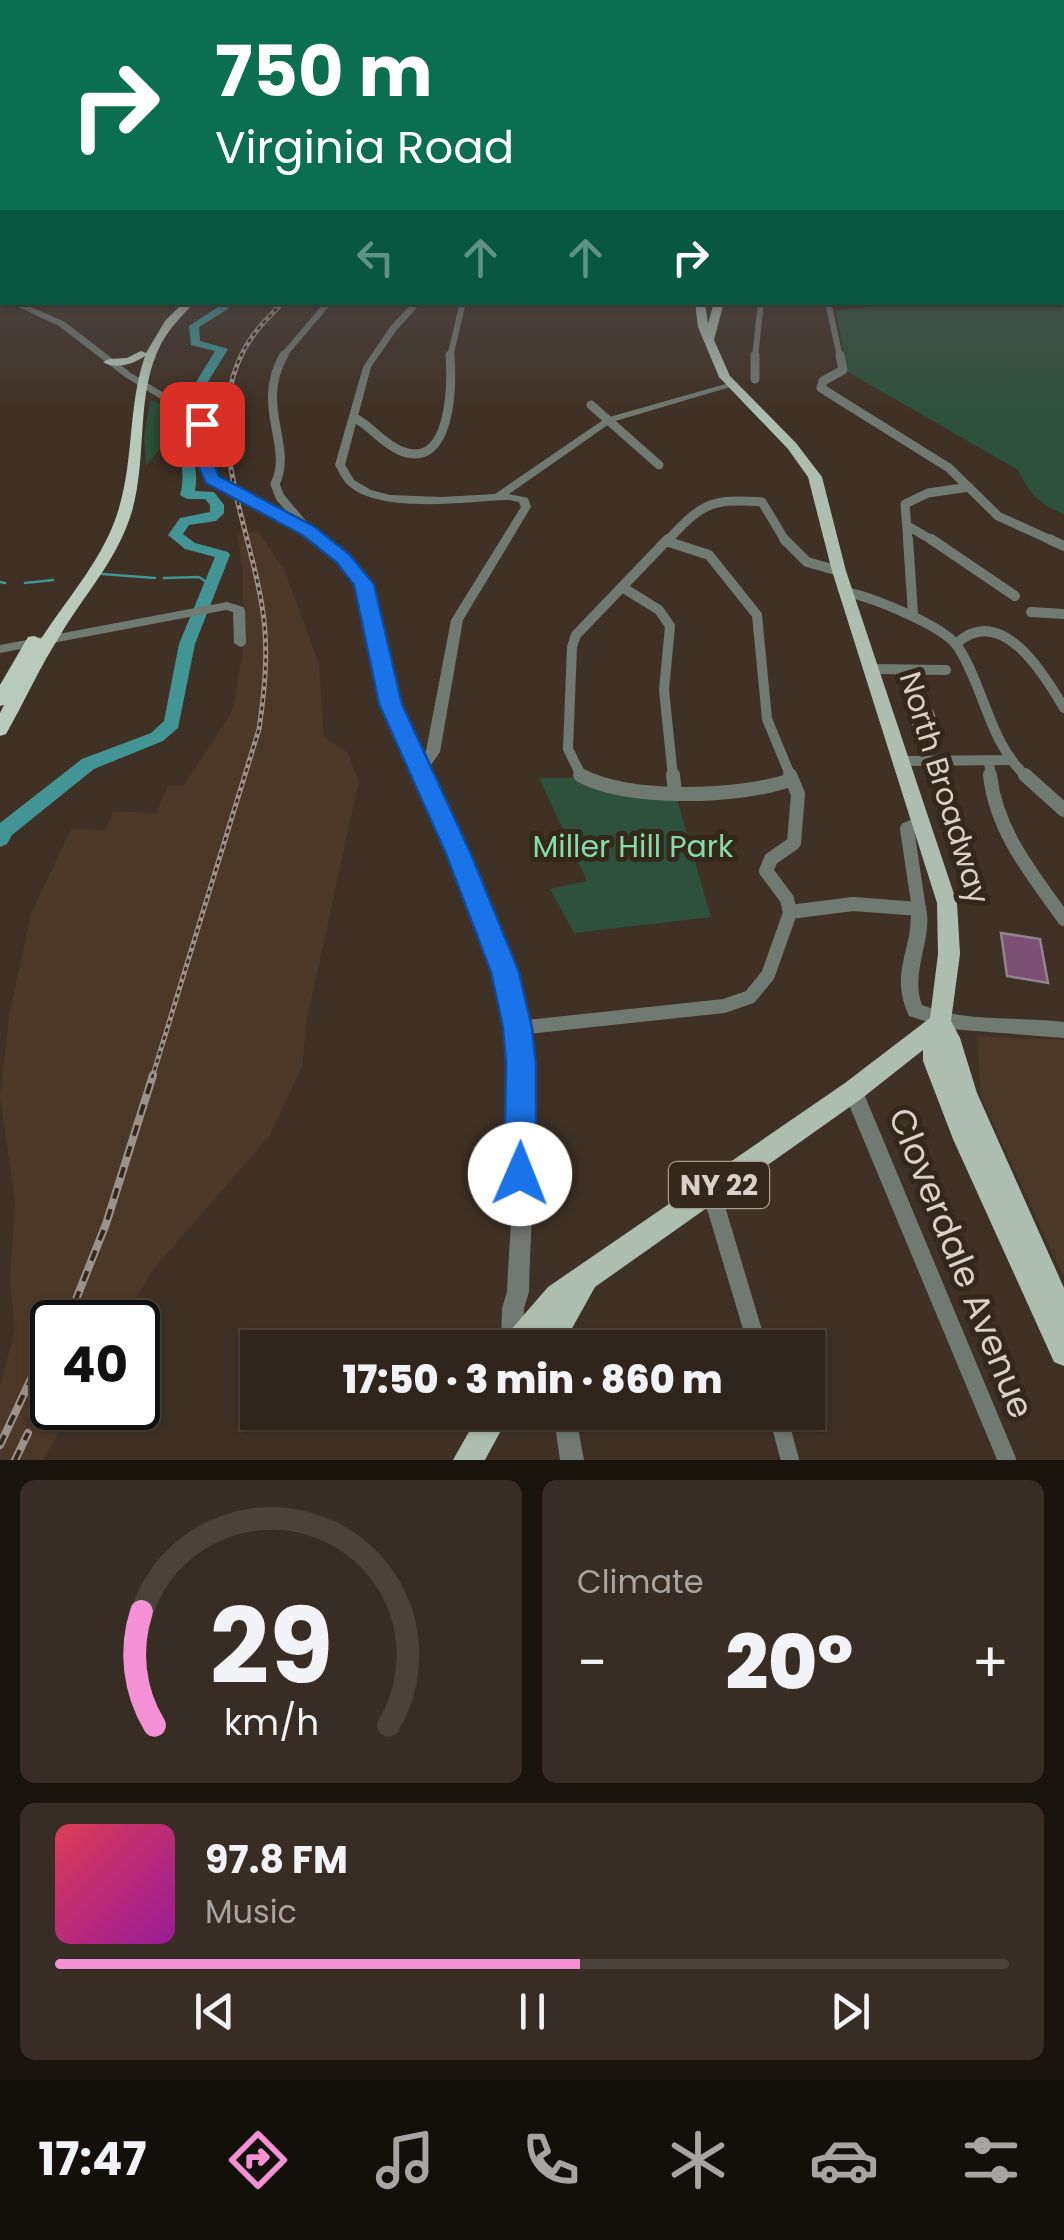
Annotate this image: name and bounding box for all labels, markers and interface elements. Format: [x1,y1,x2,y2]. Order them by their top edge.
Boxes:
text: 750 m [215,22,433,121]
icon: right [50,40,180,170]
text: Virginia Road [215,116,514,179]
icon: left [348,230,403,285]
icon: ahead [453,230,508,285]
icon: ahead [558,230,613,285]
icon: right [663,230,718,285]
pin [160,382,245,467]
icon: arrive [175,397,230,452]
street label: North Broadway [889,666,1000,909]
park label: Miller Hill Park [533,825,734,868]
street label: Cloverdale Avenue [877,1100,1046,1425]
position arrow [468,1122,572,1226]
road number: NY 22 [669,1162,769,1208]
speed limit sign: 40 [30,1300,160,1430]
text: 17:50 · 3 min · 860 m [342,1353,723,1406]
text: Climate [577,1559,704,1604]
text: 29 [209,1574,333,1719]
text: 20° [725,1610,853,1715]
text: − [577,1624,607,1701]
text: + [971,1624,1009,1701]
text: km/h [223,1697,319,1748]
text: 97.8 FM [205,1833,348,1886]
text: Music [205,1889,297,1934]
icon: previous [187,1984,242,2039]
icon: pause [505,1984,560,2039]
icon: next [823,1984,878,2039]
icon: directions [223,2125,293,2195]
icon: music [370,2125,440,2195]
icon: phone [516,2125,586,2195]
icon: climate [663,2125,733,2195]
icon: car [809,2125,879,2195]
icon: filters [956,2125,1026,2195]
text: 17:47 [38,2128,147,2191]

